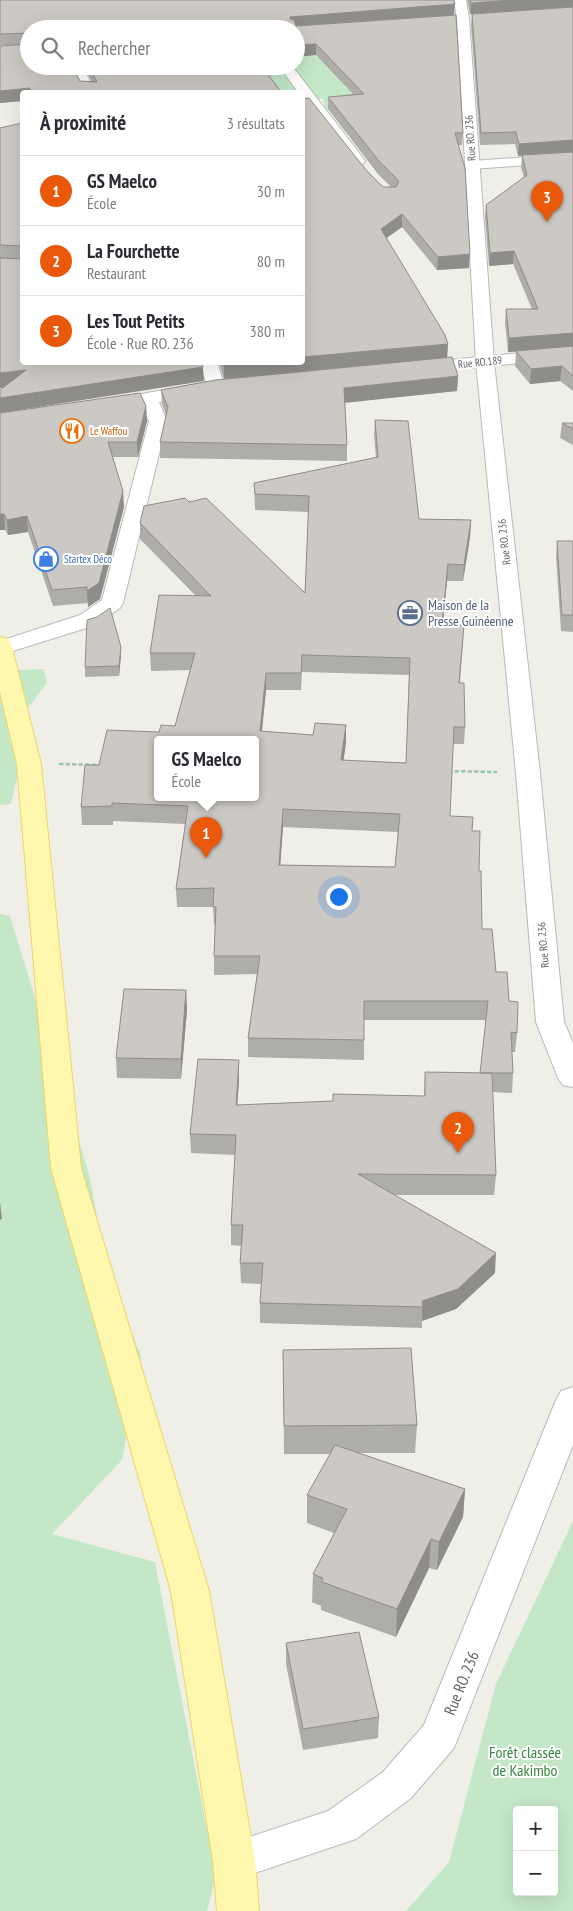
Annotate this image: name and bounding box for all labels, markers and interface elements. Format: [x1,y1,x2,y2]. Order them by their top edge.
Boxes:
search box [20,20,305,75]
icon: search [38,34,66,62]
text: Rechercher [78,36,150,60]
text: À proximité [40,109,126,136]
text: 3 résultats [227,113,285,133]
street label: Rue RO. 236 [461,114,479,161]
text: GS Maelco [87,169,157,193]
text: 1 [52,181,60,201]
text: 30 m [257,181,285,201]
pin: 3 [531,181,563,222]
text: École [87,193,117,213]
text: La Fourchette [87,239,180,263]
text: 2 [52,251,60,271]
text: 80 m [257,251,285,271]
text: Restaurant [87,263,146,283]
text: Les Tout Petits [87,309,185,333]
text: 3 [52,321,60,341]
text: 380 m [250,321,285,341]
text: École · Rue RO. 236 [87,333,194,353]
street label: Rue RO.189 [457,353,503,371]
restaurant icon: Le Waffou [59,418,85,444]
place label: Le Waffou [90,424,128,438]
street label: Rue RO. 236 [495,518,513,566]
shop icon: Startex Déco [33,546,59,572]
place label: Startex Déco [64,552,112,566]
place label: Maison de la Presse Guinéenne [428,596,514,630]
office icon: Maison de la Presse Guinéenne [397,600,423,626]
popup [154,736,259,801]
text: GS Maelco [172,747,241,771]
text: École [172,771,201,791]
pin: 1 [190,817,222,858]
your location [326,884,352,910]
street label: Rue RO. 236 [534,921,552,969]
pin: 2 [442,1112,474,1153]
street label: Rue RO. 236 [439,1648,483,1718]
park label: Forêt classée de Kakimbo [489,1742,561,1780]
map controls [513,1806,558,1896]
button: + [513,1806,558,1851]
button: − [513,1851,558,1896]

